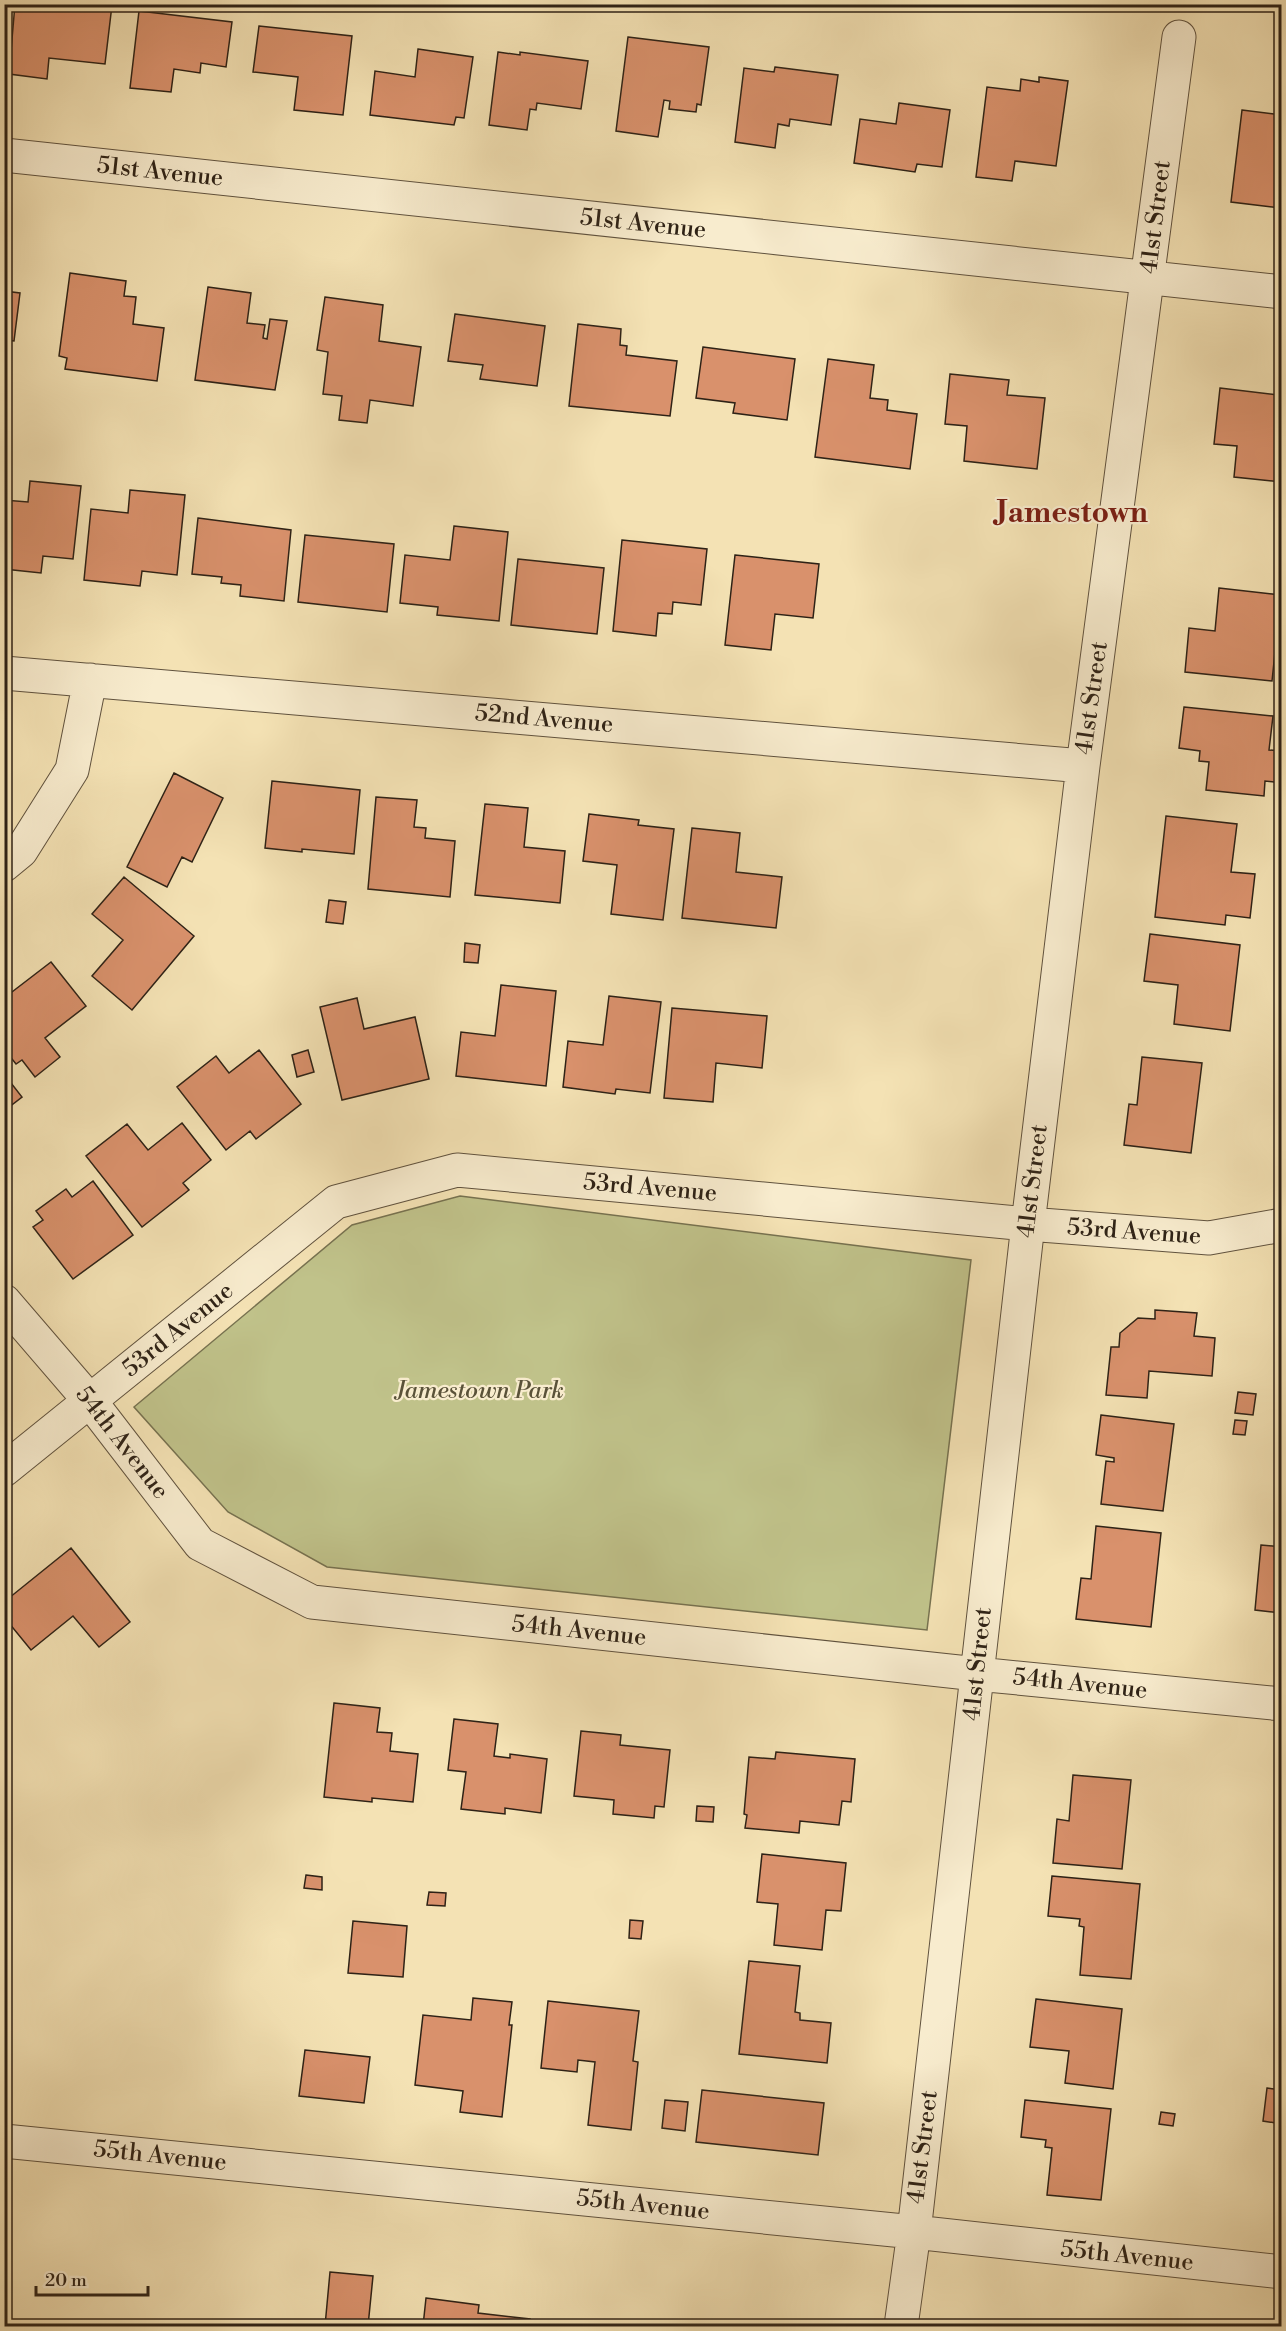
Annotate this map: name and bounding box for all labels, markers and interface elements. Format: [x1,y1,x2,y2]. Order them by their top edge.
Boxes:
street label: 51st Avenue [95,150,225,194]
street label: 41st Street [1134,158,1178,275]
street label: 51st Avenue [578,202,708,246]
district label: Jamestown [992,494,1148,532]
street label: 41st Street [1069,639,1115,757]
street label: 52nd Avenue [474,698,614,740]
street label: 41st Street [1011,1122,1055,1239]
street label: 53rd Avenue [582,1167,718,1209]
street label: 53rd Avenue [1066,1212,1202,1252]
street label: 53rd Avenue [116,1276,240,1384]
park label: Jamestown Park [393,1376,564,1406]
street label: 54th Avenue [69,1381,175,1505]
street label: 41st Street [957,1605,999,1722]
street label: 54th Avenue [510,1609,648,1653]
street label: 54th Avenue [1011,1662,1149,1706]
street label: 41st Street [901,2088,945,2205]
street label: 55th Avenue [92,2134,228,2178]
street label: 55th Avenue [575,2183,711,2227]
street label: 55th Avenue [1059,2234,1195,2278]
scale bar [36,2259,148,2297]
text: 20 m [45,2269,87,2292]

